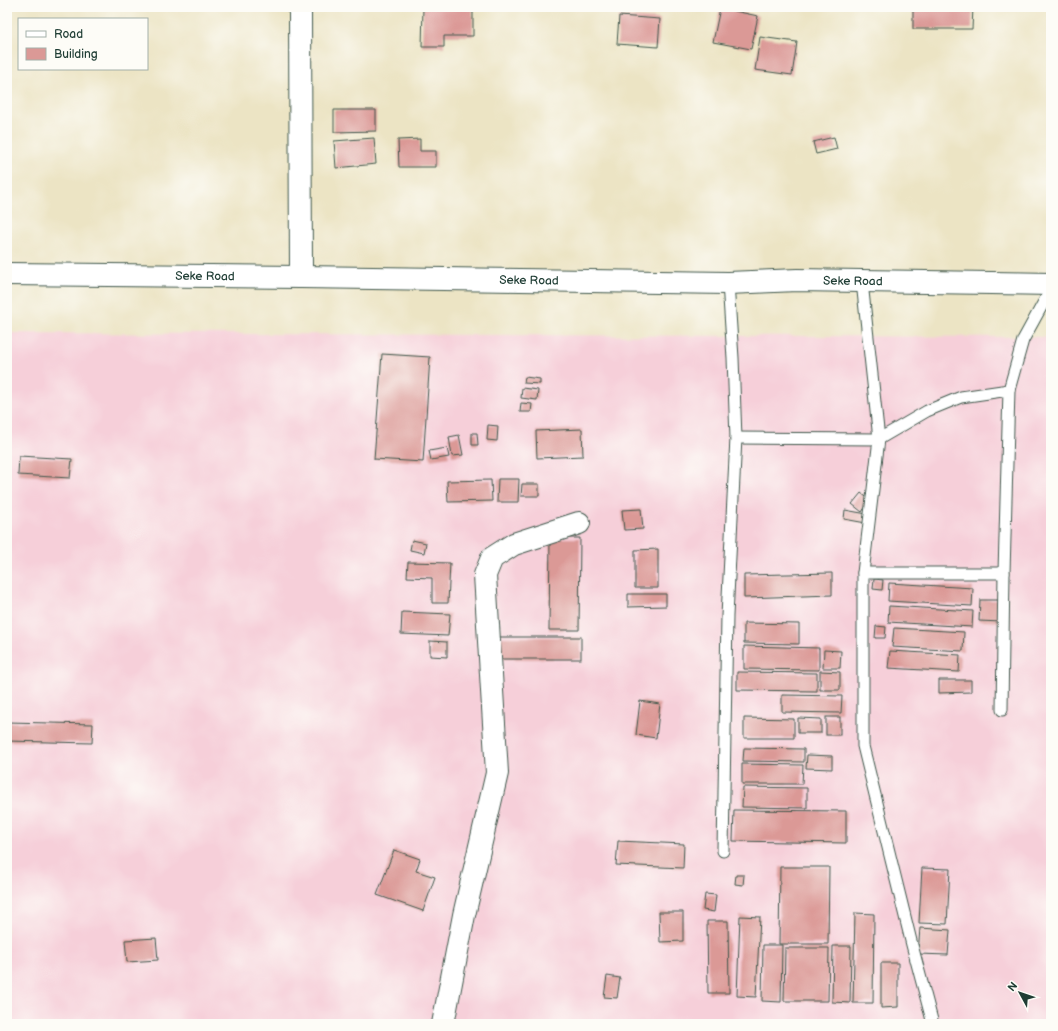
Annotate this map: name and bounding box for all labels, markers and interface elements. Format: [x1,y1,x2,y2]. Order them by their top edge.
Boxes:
legend [18,18,148,70]
text: Road [54,27,83,42]
text: Building [54,47,98,62]
street label: Seke Road [175,268,235,284]
street label: Seke Road [499,272,559,288]
street label: Seke Road [823,273,883,289]
north arrow [1000,973,1040,1013]
text: N [1005,980,1020,994]

